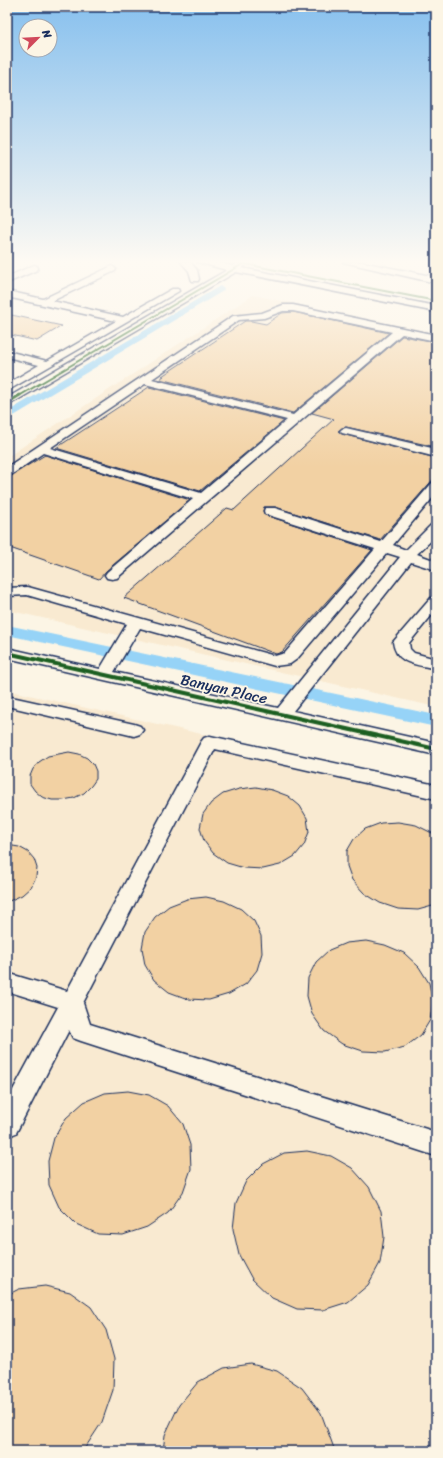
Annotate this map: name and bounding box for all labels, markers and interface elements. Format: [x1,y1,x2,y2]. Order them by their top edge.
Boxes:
north arrow [18,18,58,58]
text: N [36,26,57,42]
street label: Banyan Place [178,666,270,712]

